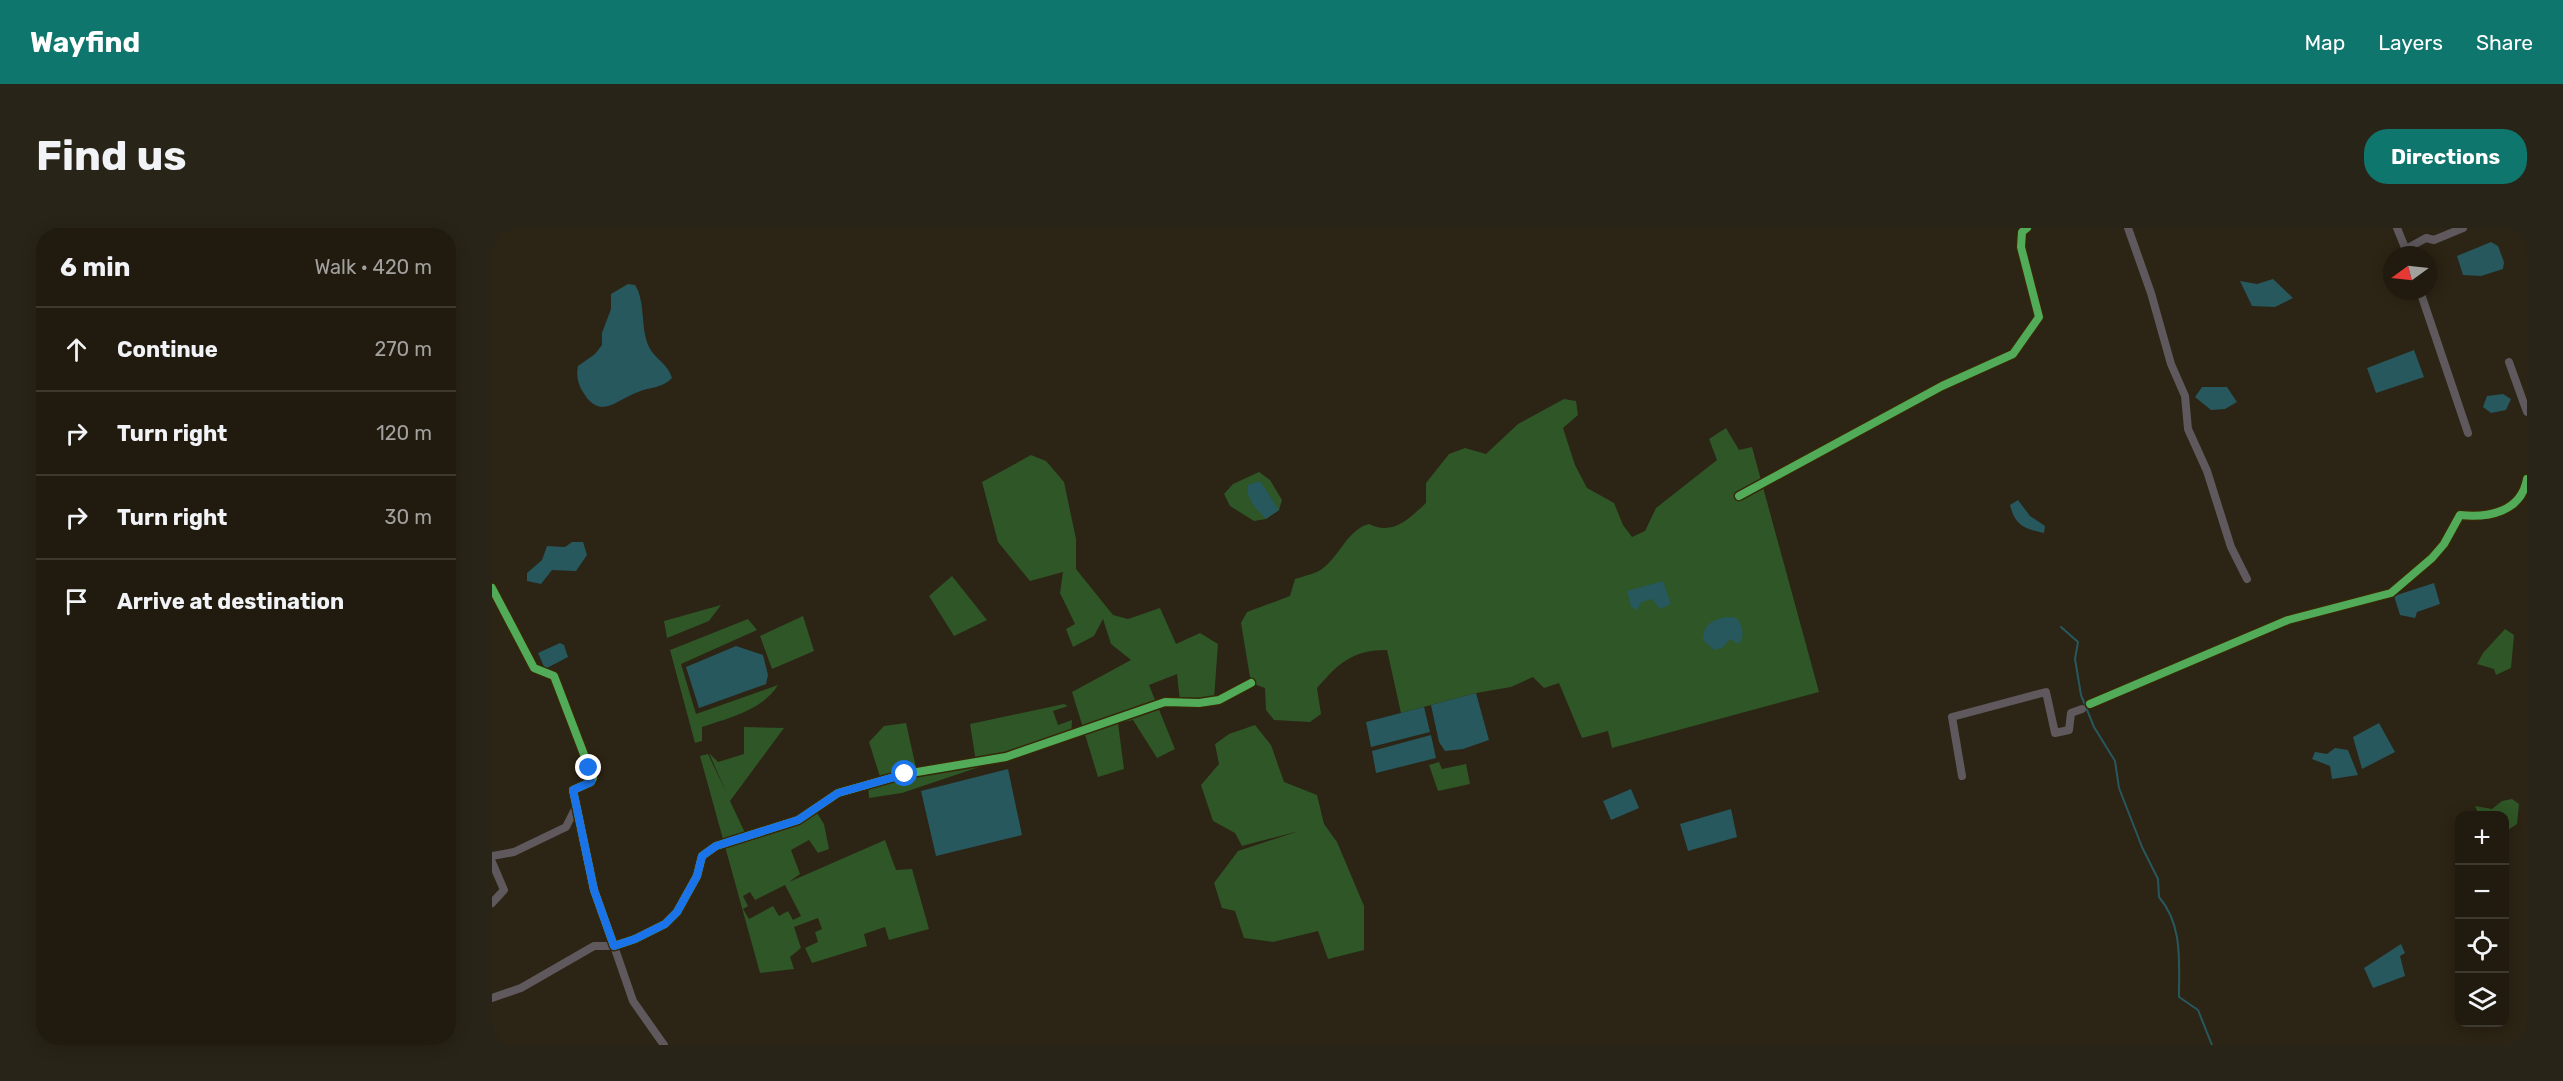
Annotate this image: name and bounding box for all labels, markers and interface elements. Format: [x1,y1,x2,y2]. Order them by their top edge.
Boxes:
text: Wayfind [30,26,140,59]
text: Map [2304,30,2345,55]
text: Layers [2378,30,2443,55]
text: Share [2476,30,2533,55]
button: Directions [2364,129,2527,184]
text: Find us [36,131,187,181]
north arrow [2383,246,2437,300]
text: 6 min [60,252,130,283]
text: Walk · 420 m [314,255,432,279]
icon: ahead [60,333,93,366]
text: Continue [117,336,218,363]
text: 270 m [375,337,432,361]
icon: right [60,417,93,450]
text: Turn right [117,420,227,447]
text: 120 m [376,421,432,445]
icon: right [60,501,93,534]
text: Turn right [117,504,227,531]
text: 30 m [385,505,432,529]
icon: arrive [60,585,93,618]
text: Arrive at destination [117,588,344,615]
route end [575,754,601,780]
route start [891,760,917,786]
map controls [2455,811,2509,1027]
button: + [2455,811,2509,865]
button: − [2455,865,2509,919]
button: locate [2455,919,2509,973]
button: layers [2455,973,2509,1027]

